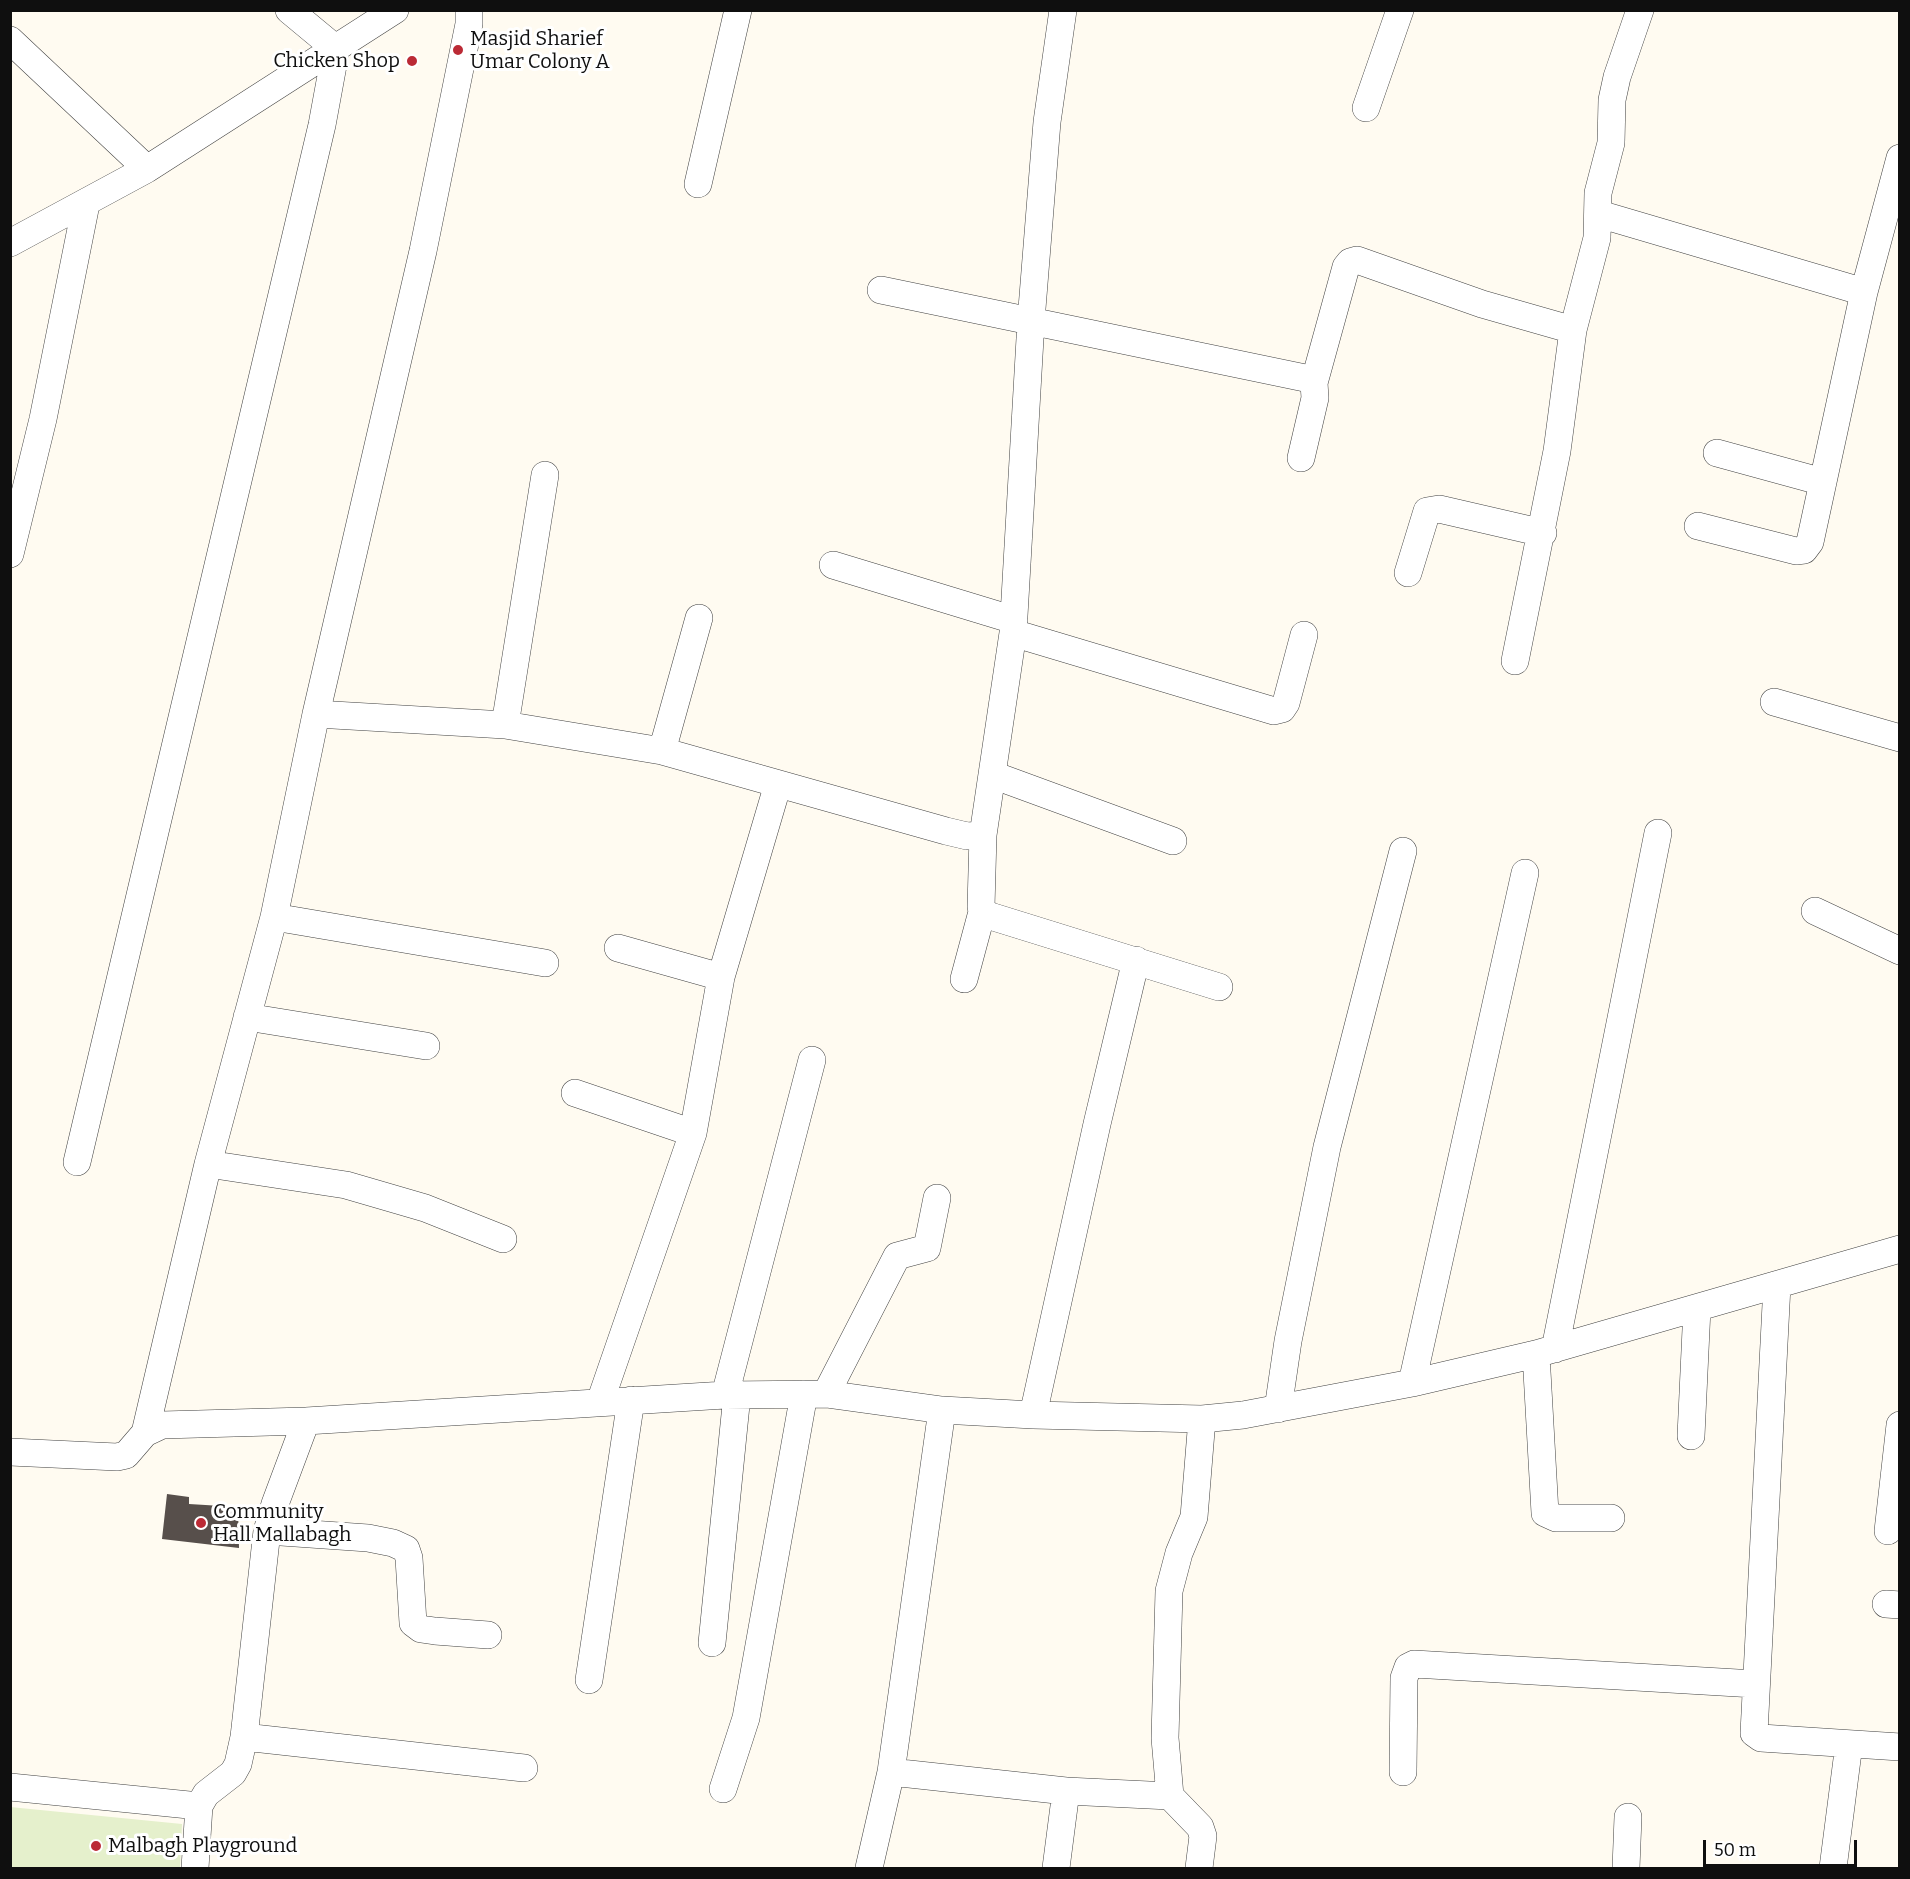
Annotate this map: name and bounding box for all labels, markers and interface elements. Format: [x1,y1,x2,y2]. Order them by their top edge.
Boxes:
place label: Masjid Sharief Umar Colony A [470,27,610,74]
marker: Masjid Sharief Umar Colony A [451,43,465,57]
place label: Chicken Shop [273,49,400,73]
marker: Chicken Shop [405,54,419,68]
place label: Community Hall Mallabagh [213,1500,352,1547]
marker: Community Hall Mallabagh [194,1516,208,1530]
scale bar [1706,1828,1860,1866]
place label: Malbagh Playground [108,1834,297,1858]
marker: Malbagh Playground [89,1839,103,1853]
text: 50 m [1714,1839,1756,1861]

